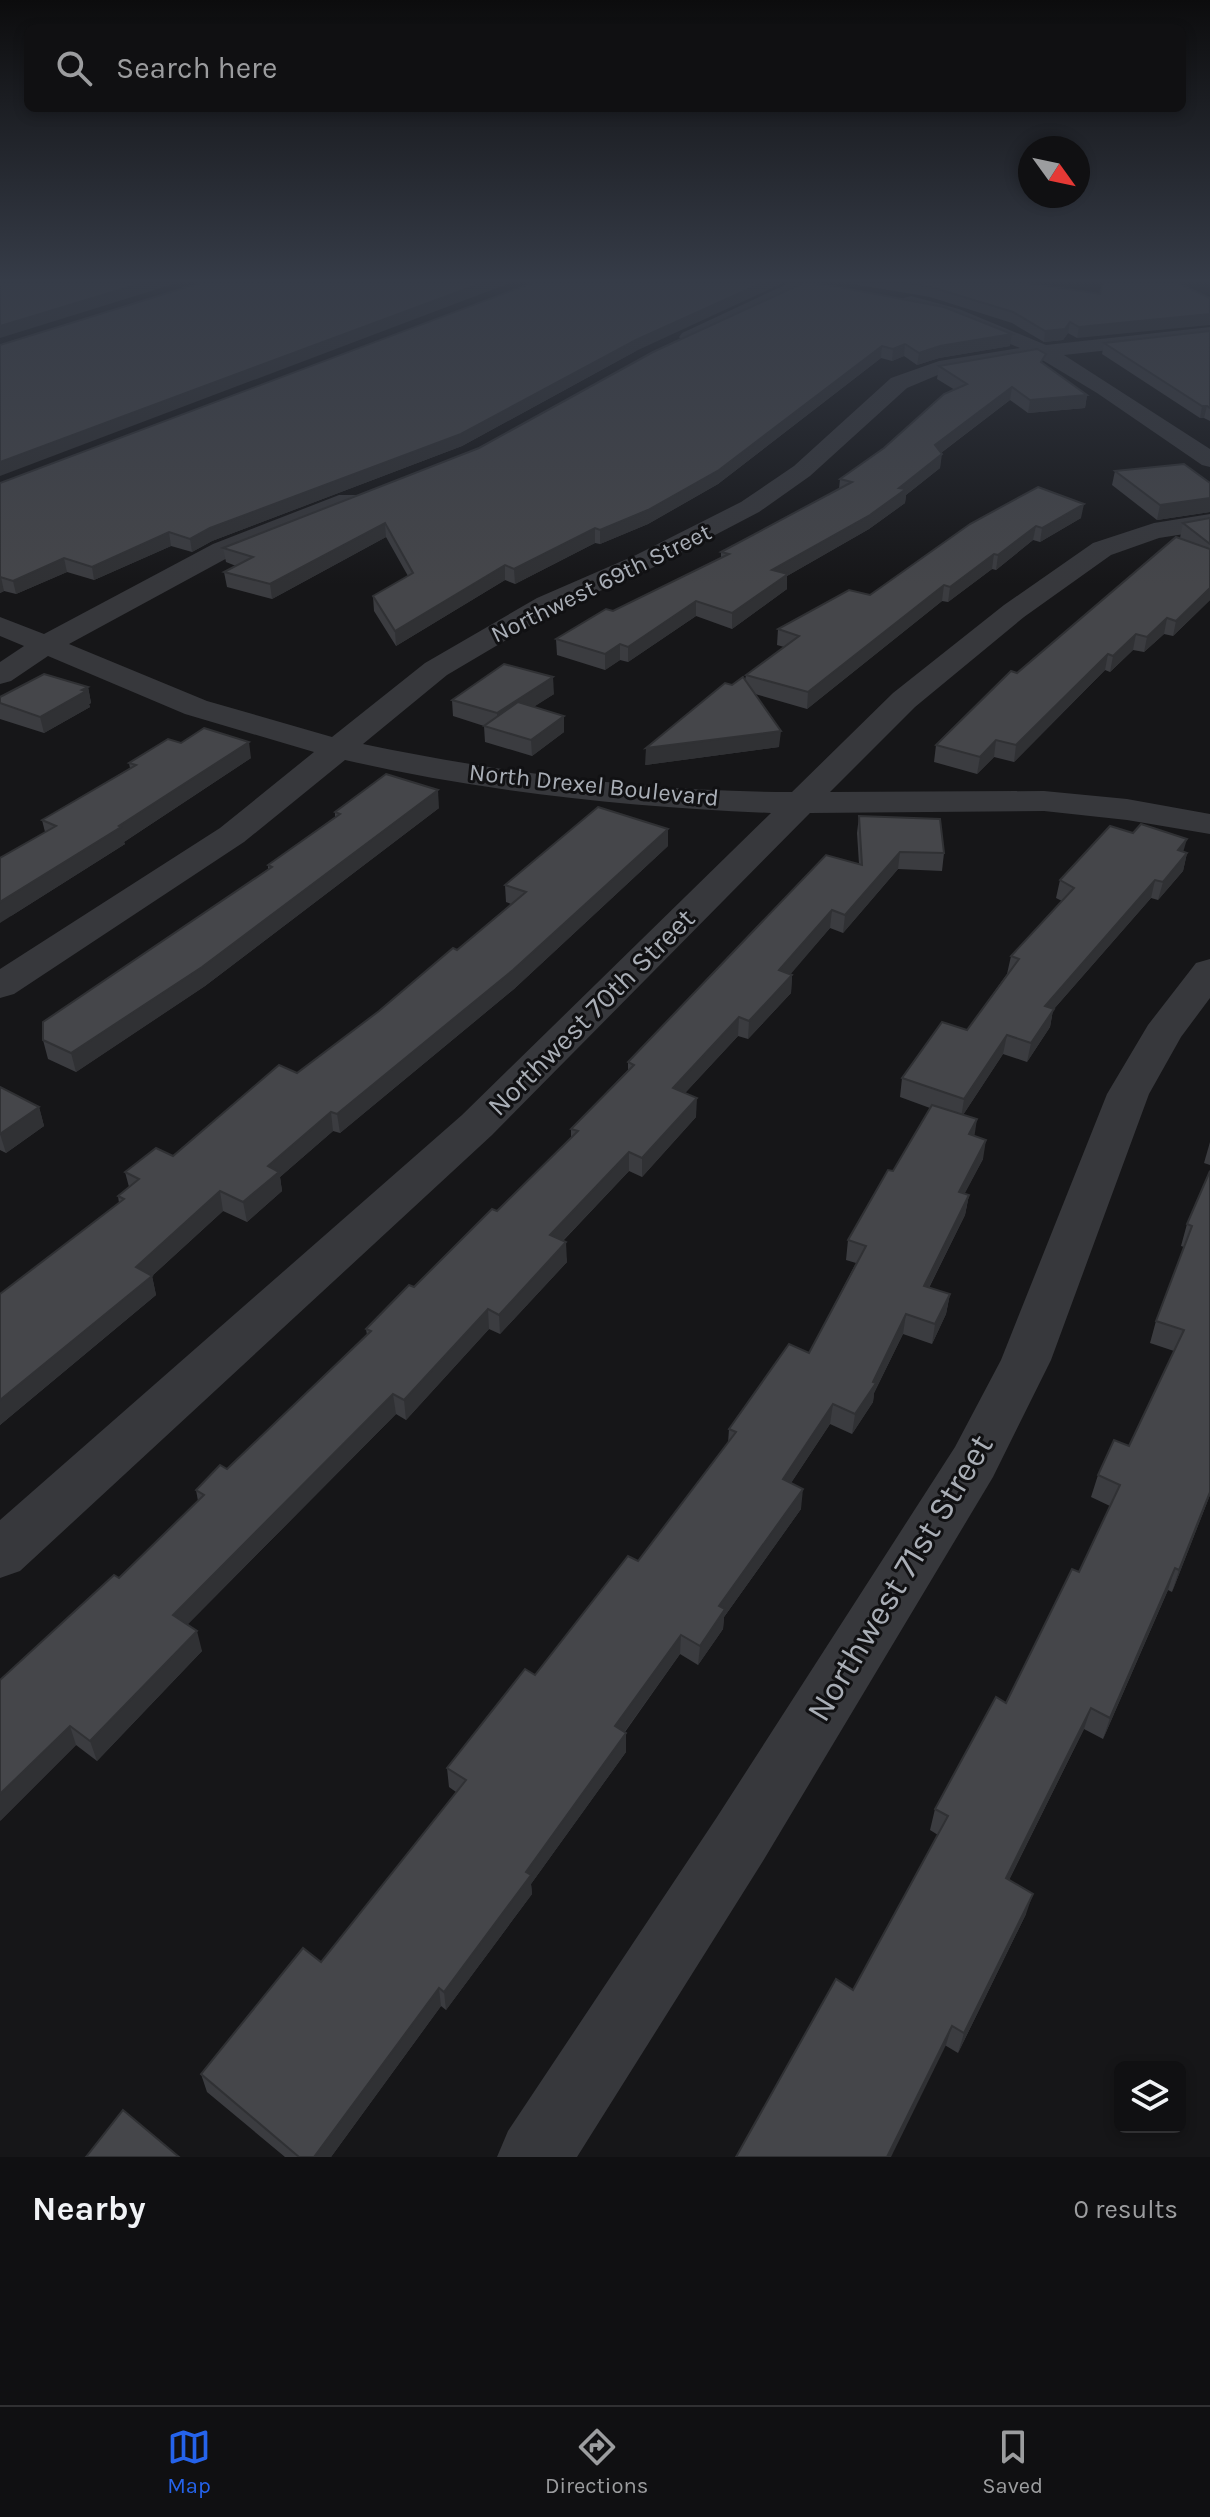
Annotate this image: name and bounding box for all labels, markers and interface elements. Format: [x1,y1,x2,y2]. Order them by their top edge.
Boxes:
search box [24,24,1186,112]
icon: search [52,46,96,90]
text: Search here [116,50,277,86]
north arrow [1018,136,1090,208]
street label: Northwest 69th Street [486,517,716,649]
street label: North Drexel Boulevard [468,758,720,812]
street label: Northwest 70th Street [481,902,701,1122]
street label: Northwest 71st Street [799,1427,1001,1729]
map controls [1114,2061,1186,2133]
button: layers [1114,2061,1186,2133]
text: Nearby [32,2189,146,2229]
text: 0 results [1074,2194,1178,2225]
tab: Map [167,2425,211,2499]
tab: Directions [545,2425,648,2499]
tab: Saved [982,2425,1043,2499]

